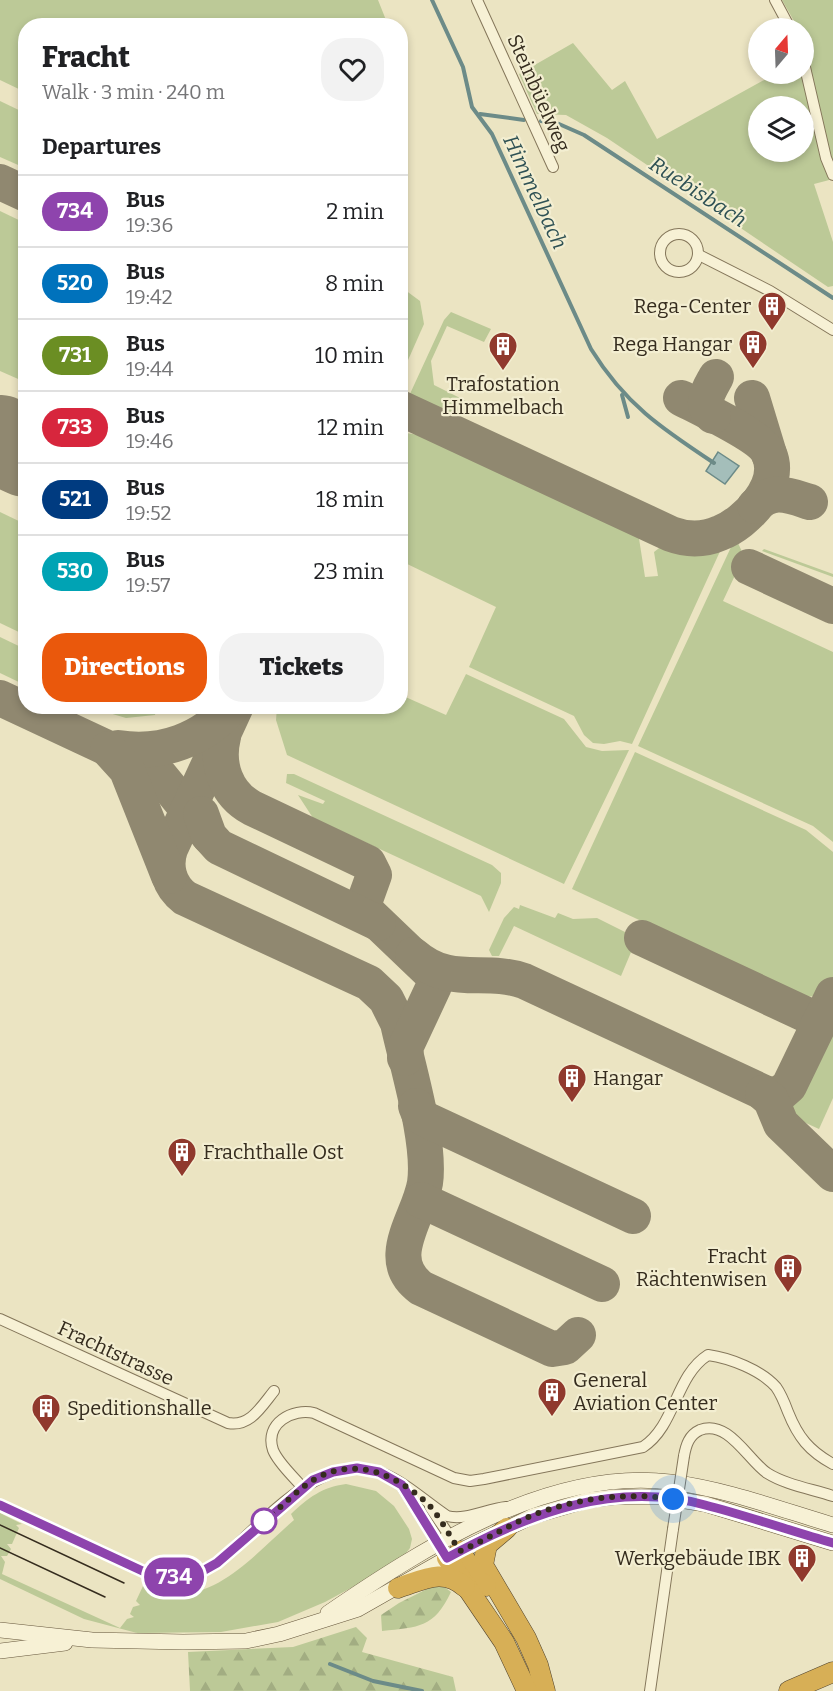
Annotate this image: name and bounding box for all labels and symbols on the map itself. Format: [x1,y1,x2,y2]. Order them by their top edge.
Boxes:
north arrow [748,18,814,84]
street label: Steinbüelweg [502,30,576,156]
water label: Himmelbach [497,131,573,253]
water label: Ruebisbach [644,151,752,233]
building icon: Rega-Center [756,290,788,332]
place label: Rega-Center [634,294,751,318]
building icon: Rega Hangar [737,328,769,370]
building icon: Trafostation Himmelbach [487,330,519,372]
place label: Rega Hangar [613,332,732,356]
place label: Trafostation Himmelbach [442,372,564,419]
building icon: Hangar [556,1062,588,1104]
place label: Hangar [593,1066,663,1090]
building icon: Frachthalle Ost [166,1136,198,1178]
place label: Frachthalle Ost [203,1140,344,1164]
place label: Fracht Rächtenwisen [636,1244,767,1291]
building icon: Fracht Rächtenwisen [772,1252,804,1294]
street label: Frachtstrasse [54,1316,178,1390]
place label: General Aviation Center [573,1368,717,1415]
building icon: General Aviation Center [536,1376,568,1418]
building icon: Speditionshalle [30,1392,62,1434]
place label: Speditionshalle [67,1396,212,1420]
your location [658,1484,688,1514]
unlabelled marker [251,1508,277,1534]
building icon: Werkgebäude IBK [786,1542,818,1584]
place label: Werkgebäude IBK [615,1546,781,1570]
line badge: 734 [140,1558,208,1596]

